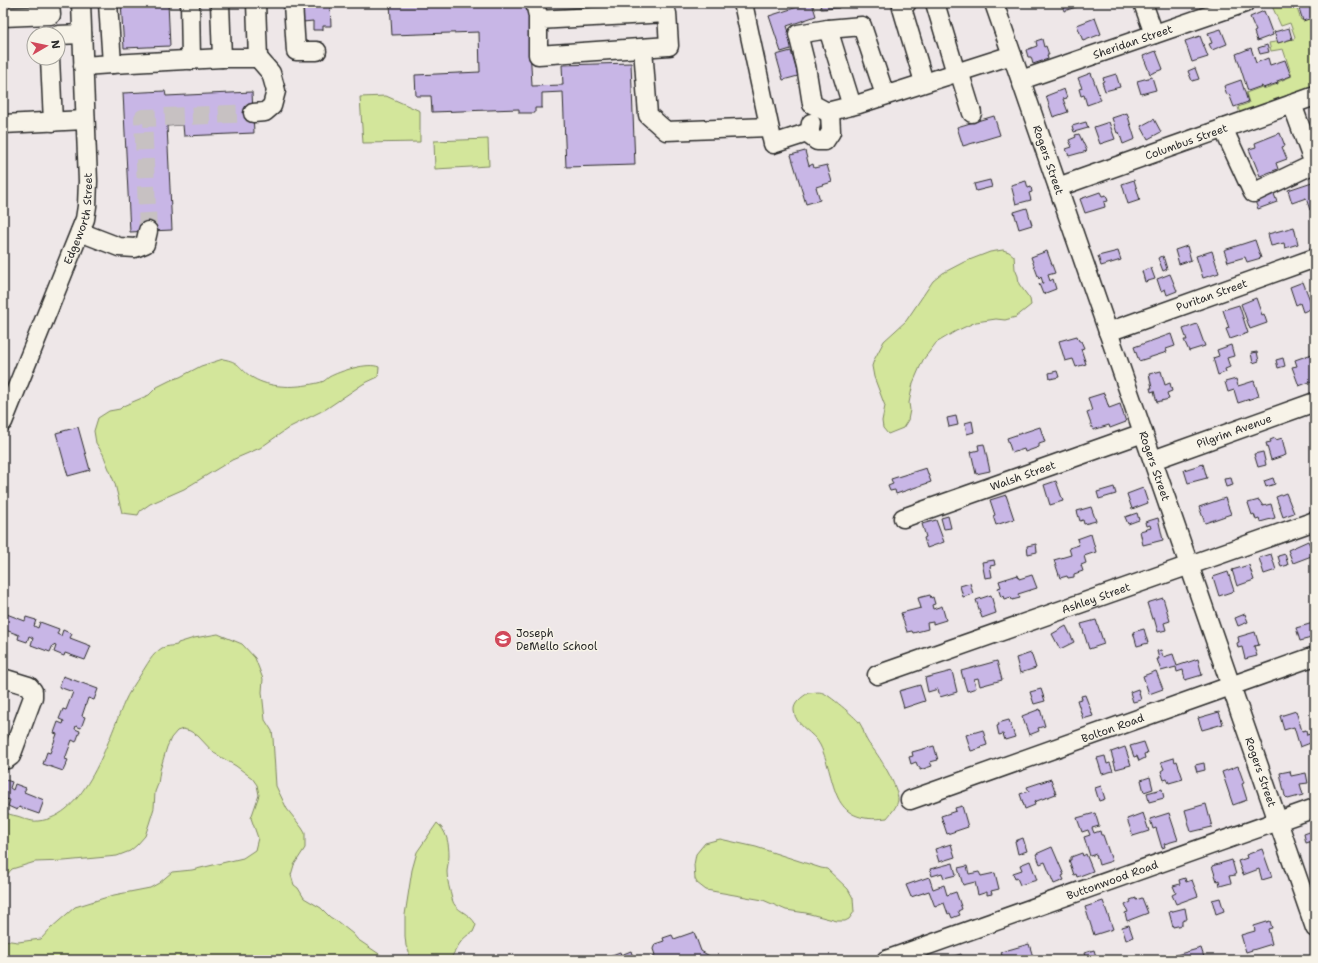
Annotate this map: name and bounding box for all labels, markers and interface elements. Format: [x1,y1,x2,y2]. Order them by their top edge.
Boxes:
street label: Sheridan Street [1091,21,1175,62]
north arrow [26,26,66,66]
text: N [47,39,64,50]
street label: Columbus Street [1143,120,1230,163]
street label: Rogers Street [1029,123,1068,197]
street label: Edgeworth Street [60,172,96,267]
street label: Puritan Street [1174,275,1249,315]
street label: Pilgrim Avenue [1194,411,1274,451]
street label: Rogers Street [1136,429,1174,503]
street label: Walsh Street [988,457,1058,494]
street label: Ashley Street [1060,579,1132,617]
place label: Joseph DeMello School [516,626,598,654]
school or university icon: Joseph DeMello School [493,629,513,649]
street label: Bolton Road [1079,710,1146,746]
street label: Rogers Street [1242,735,1280,809]
street label: Buttonwood Road [1064,857,1160,903]

